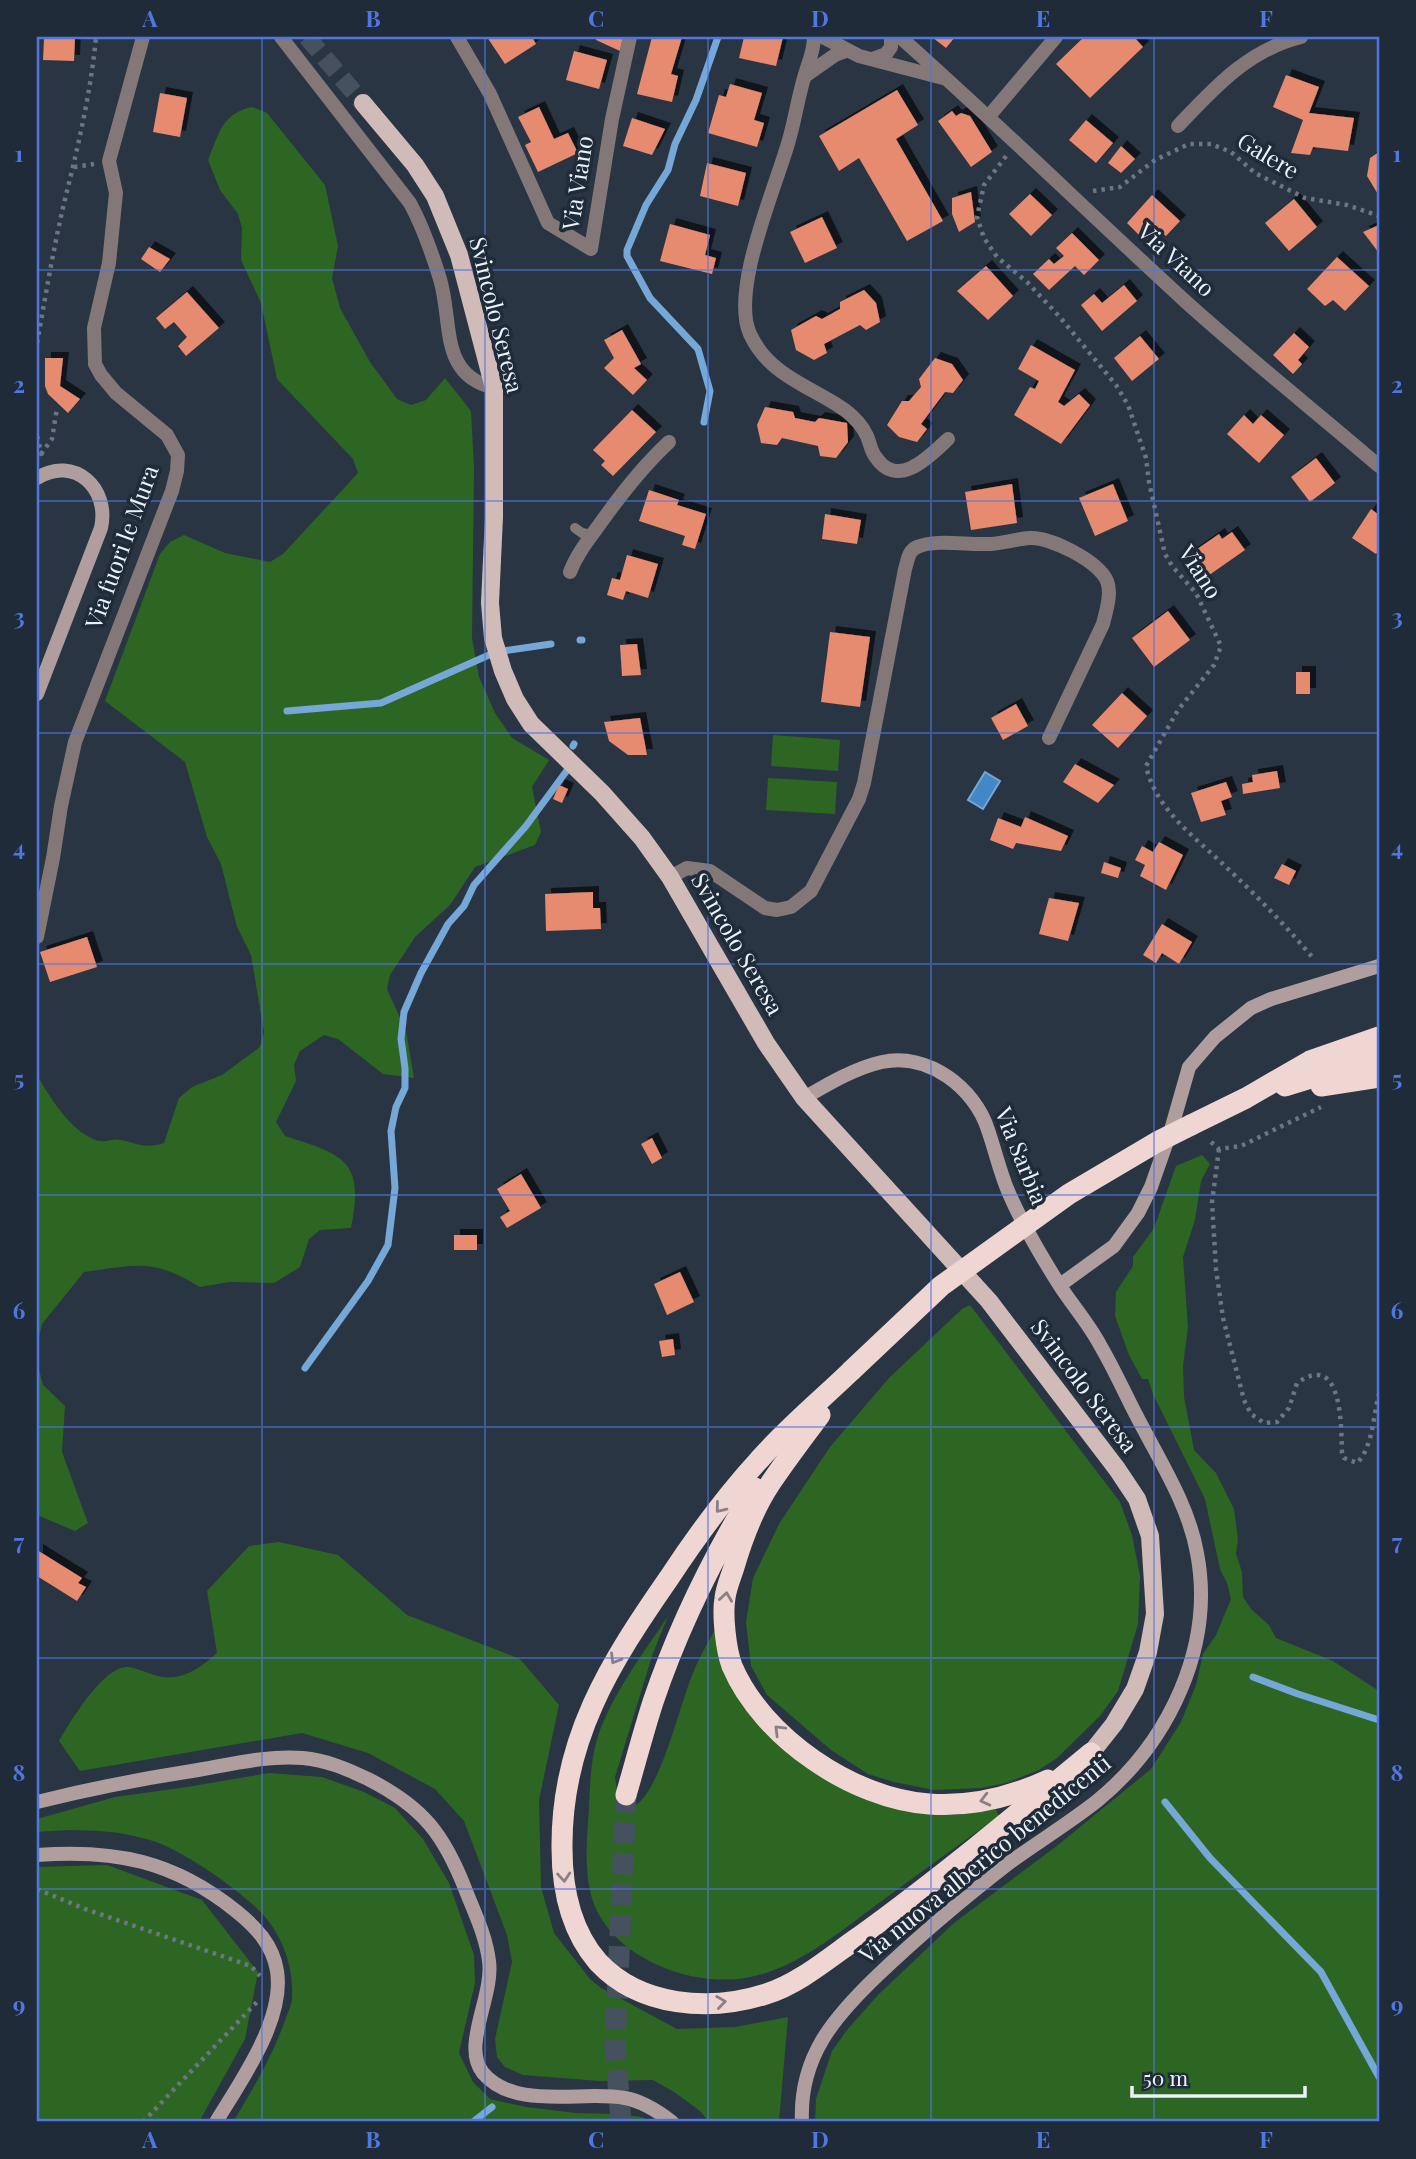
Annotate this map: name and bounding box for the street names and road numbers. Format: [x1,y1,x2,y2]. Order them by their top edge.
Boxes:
street label: Galere [1232,124,1305,185]
street label: Via Viano [554,133,599,233]
street label: Via Viano [1131,214,1222,303]
street label: Svincolo Seresa [463,233,532,396]
street label: Via fuori le Mura [76,460,165,633]
street label: Viano [1172,537,1230,604]
street label: Svincolo Seresa [685,866,792,1021]
street label: Via Sarbia [988,1101,1056,1209]
street label: Svincolo Seresa [1025,1312,1146,1459]
street label: Via nuova alberico benedicenti [851,1746,1117,1970]

